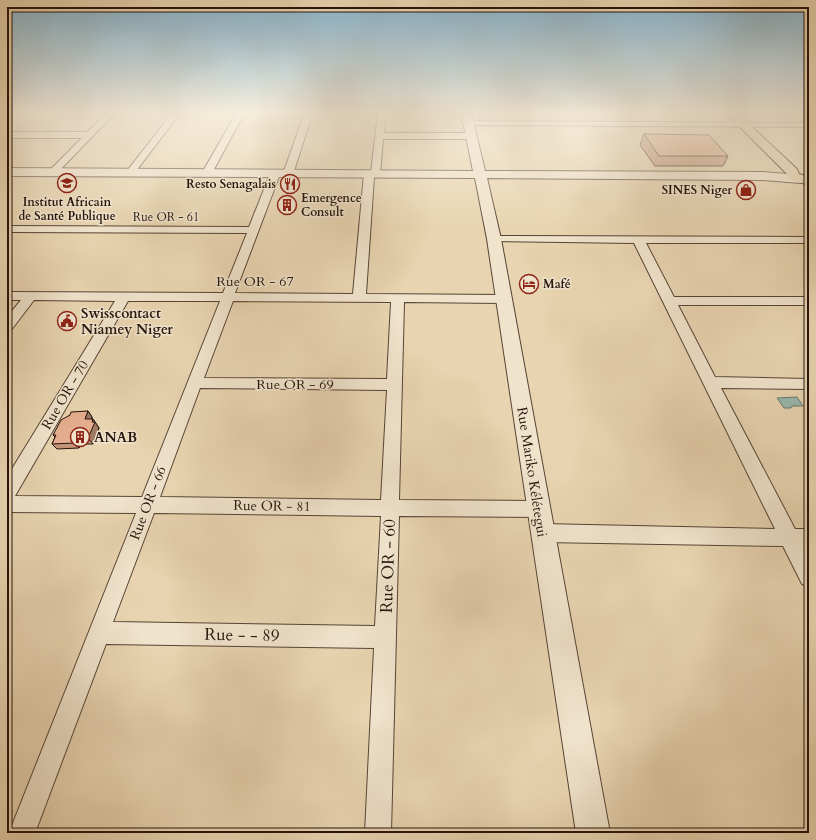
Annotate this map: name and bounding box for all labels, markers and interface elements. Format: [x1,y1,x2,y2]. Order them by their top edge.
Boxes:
school or university icon: Institut Africain de Santé Publique [56,172,78,194]
restaurant icon: Resto Senagalais [279,173,301,195]
place label: Resto Senagalais [186,176,276,192]
shop icon: SINES Niger [735,179,757,201]
place label: SINES Niger [662,182,732,198]
place label: Emergence Consult [301,190,362,220]
place label: Institut Africain de Santé Publique [18,194,116,224]
building icon: Emergence Consult [276,194,298,216]
street label: Rue OR - 61 [133,209,199,225]
street label: Rue OR - 67 [216,272,294,291]
hotel icon: Mafé [518,273,540,295]
place label: Mafé [543,276,571,292]
place label: Swisscontact Niamey Niger [81,304,173,339]
public building icon: Swisscontact Niamey Niger [56,310,78,332]
street label: Rue OR - 70 [37,357,93,433]
street label: Rue OR - 69 [256,375,334,394]
street label: Rue Mariko Kélétegui [512,406,552,539]
building icon: ANAB [69,426,91,448]
place label: ANAB [94,428,137,447]
street label: Rue OR - 66 [125,463,171,543]
street label: Rue OR - 81 [233,496,311,516]
street label: Rue OR - 60 [375,518,401,613]
street label: Rue - - 89 [204,623,280,647]

